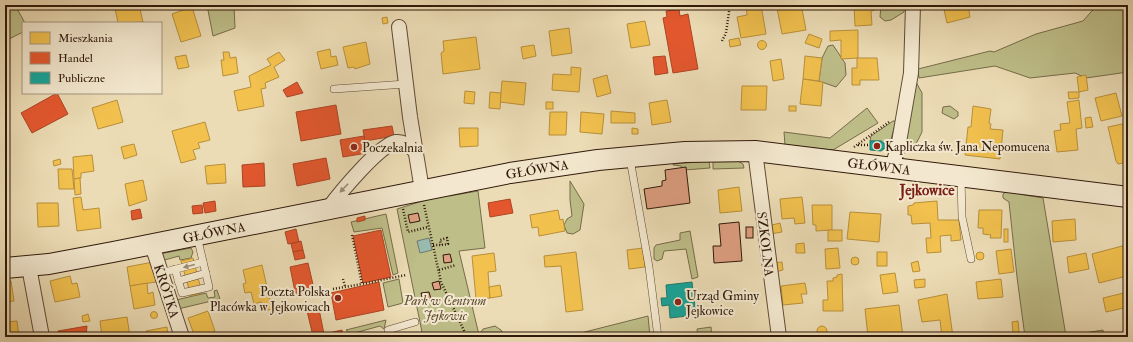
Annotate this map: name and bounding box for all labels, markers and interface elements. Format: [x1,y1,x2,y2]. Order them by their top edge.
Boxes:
legend [22,22,162,94]
text: Mieszkania [58,31,114,46]
text: Handel [58,51,93,66]
text: Publiczne [58,71,105,86]
place label: Kapliczka św. Jana Nepomucena [885,139,1051,156]
place label: Poczekalnia [362,140,423,156]
marker: Kapliczka św. Jana Nepomucena [872,141,882,151]
marker: Poczekalnia [349,142,359,152]
street label: GŁÓWNA [846,154,912,179]
street label: GŁÓWNA [504,156,570,183]
district label: Jejkowice [898,181,955,201]
one-way arrow [340,183,349,193]
street label: SZKOLNA [753,211,777,278]
street label: GŁÓWNA [181,218,248,247]
street label: KRÓTKA [150,262,183,321]
one-way arrow [183,263,195,269]
place label: Poczta Polska Placówka w Jejkowicach [210,284,331,315]
place label: Urząd Gminy Jejkowice [685,288,759,319]
marker: Poczta Polska Placówka w Jejkowicach [333,293,343,303]
park label: Park w Centrum Jejkowic [403,293,487,324]
marker: Urząd Gminy Jejkowice [673,297,683,307]

